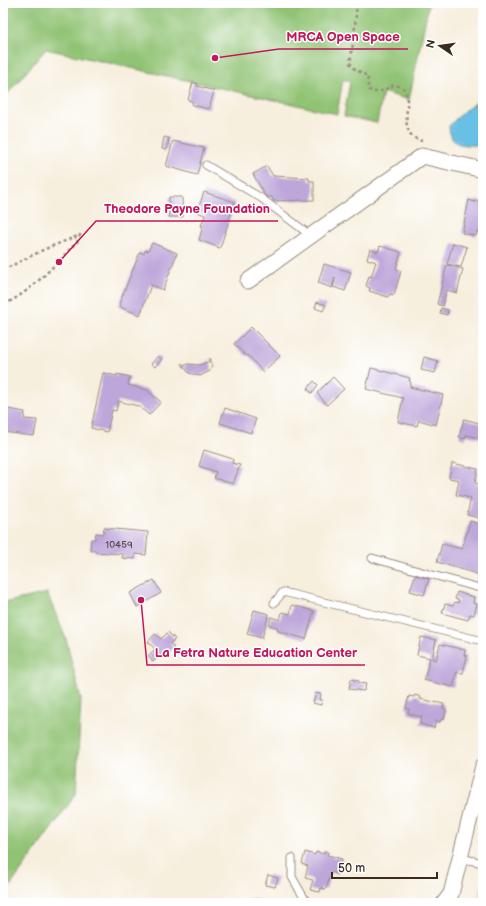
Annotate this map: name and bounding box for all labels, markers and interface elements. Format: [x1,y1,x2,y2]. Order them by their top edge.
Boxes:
callout: MRCA Open Space [279,24,408,49]
north arrow [420,26,460,66]
text: MRCA Open Space [286,29,400,45]
text: N [423,38,438,49]
callout: Theodore Payne Foundation [96,196,278,221]
text: Theodore Payne Foundation [104,201,270,217]
house number: 10459 [105,539,133,551]
callout: La Fetra Nature Education Center [147,640,365,665]
text: La Fetra Nature Education Center [155,645,358,661]
scale bar [332,854,437,880]
text: 50 m [338,861,365,876]

